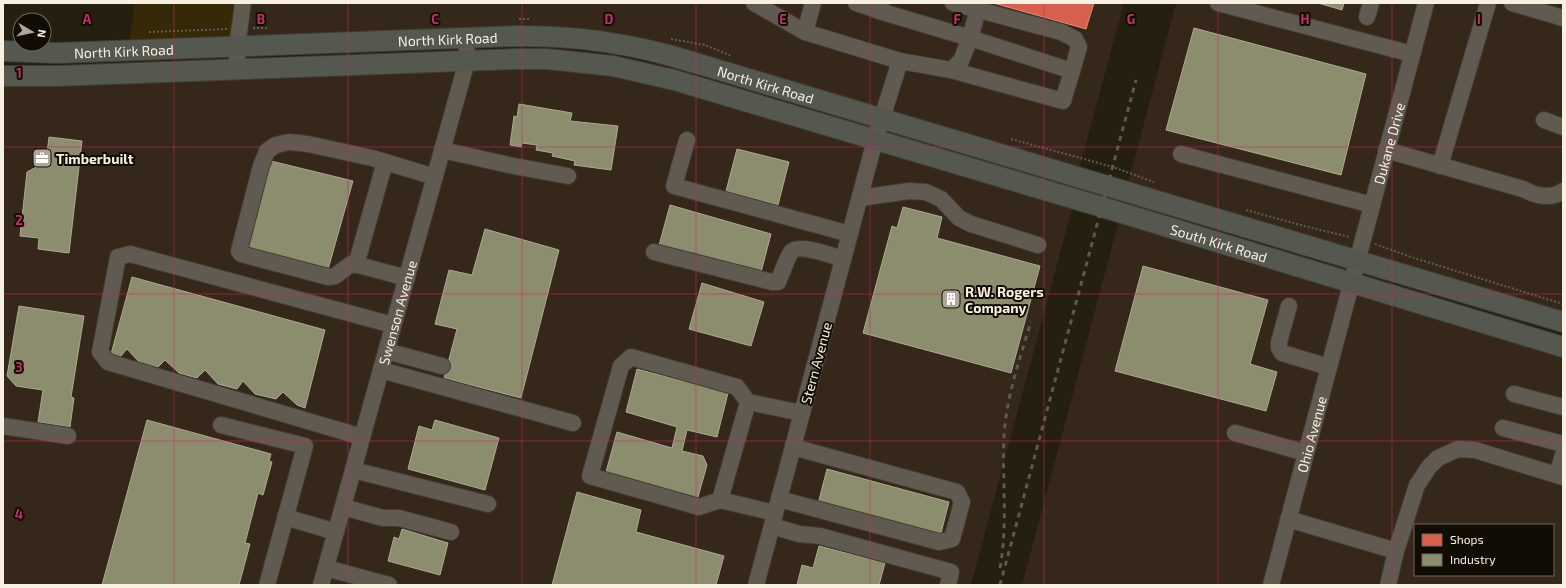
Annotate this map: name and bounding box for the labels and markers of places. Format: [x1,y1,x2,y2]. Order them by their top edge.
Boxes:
office icon: Timberbuilt [31,147,53,169]
place label: Timberbuilt [56,150,134,167]
place label: R.W. Rogers Company [965,283,1044,316]
building icon: R.W. Rogers Company [940,288,962,310]

